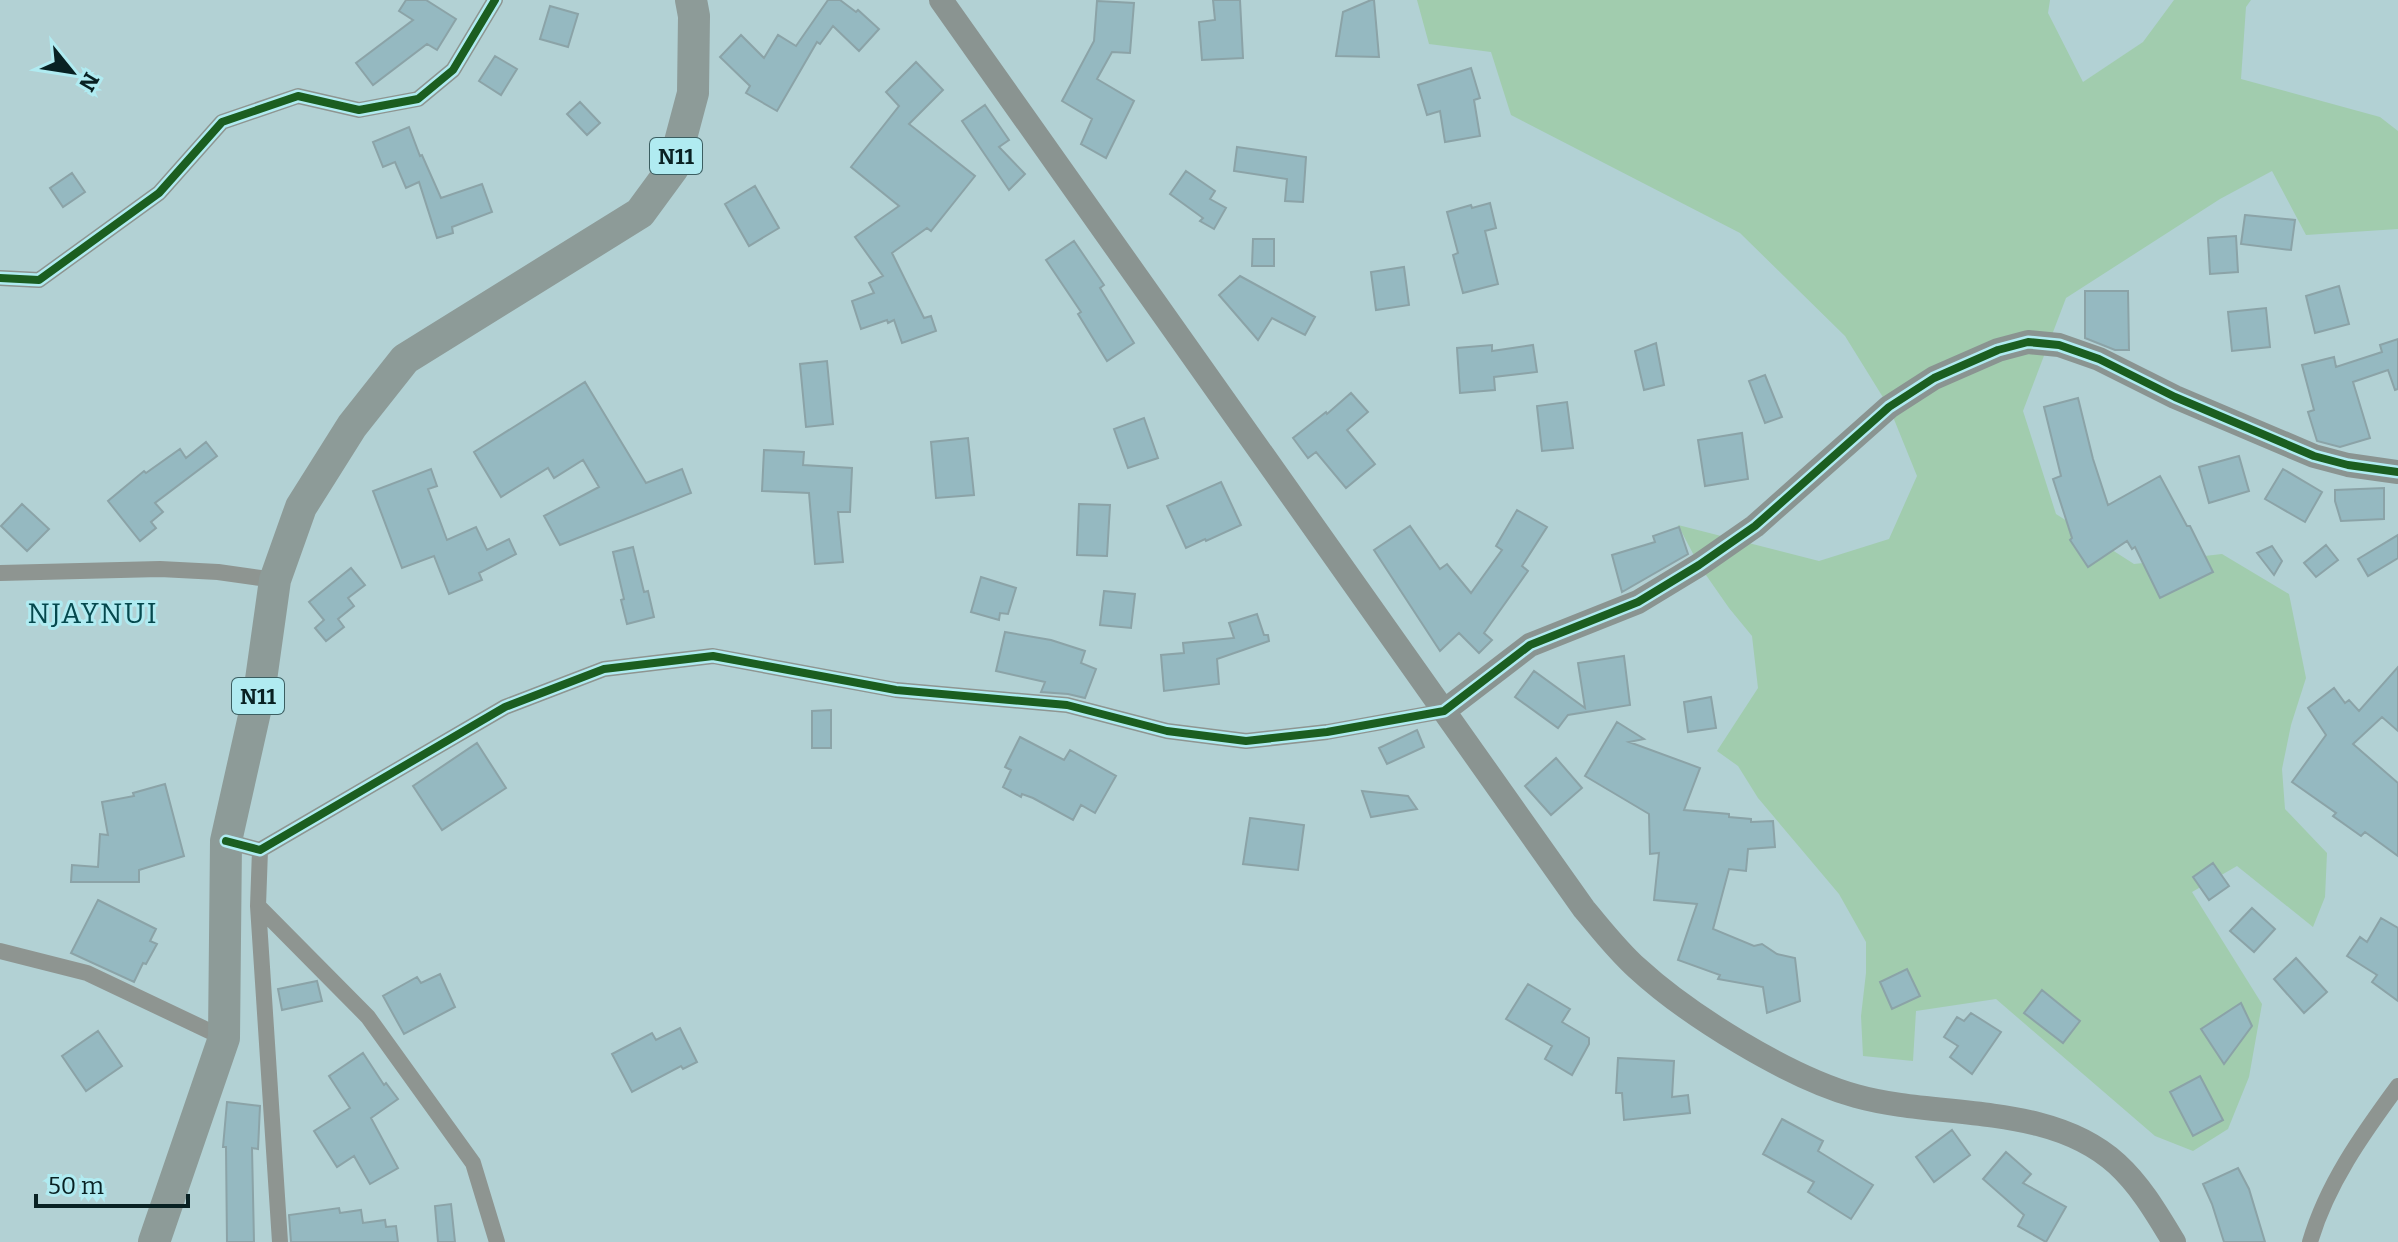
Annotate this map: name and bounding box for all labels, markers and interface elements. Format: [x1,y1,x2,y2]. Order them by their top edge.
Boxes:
north arrow [32,32,112,112]
text: N [73,68,105,96]
road number: N11 [650,138,702,174]
district label: NJAYNUI [27,597,159,630]
road number: N11 [232,678,284,714]
scale bar [36,1158,188,1208]
text: 50 m [48,1172,104,1200]

